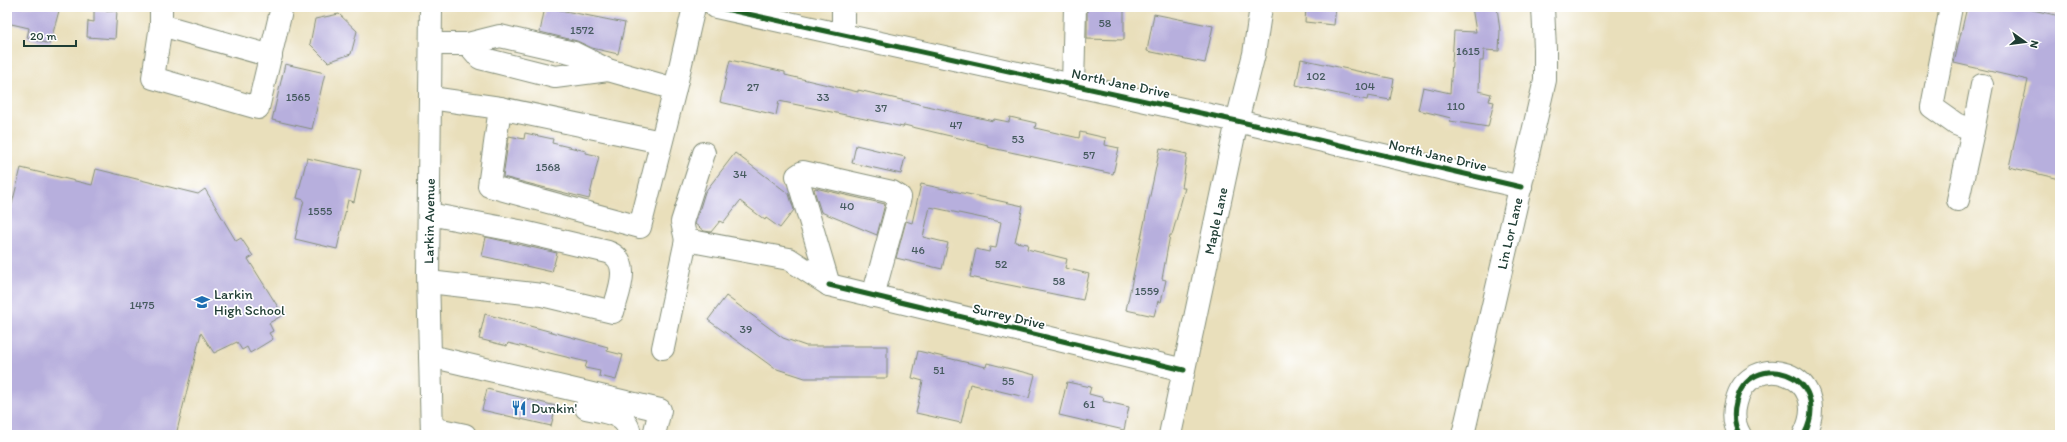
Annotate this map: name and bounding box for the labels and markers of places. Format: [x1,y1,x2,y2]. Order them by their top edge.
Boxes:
place label: Larkin High School [214,286,285,319]
school or university icon: Larkin High School [193,293,211,311]
restaurant icon: Dunkin' [510,399,528,417]
place label: Dunkin' [531,400,578,417]

